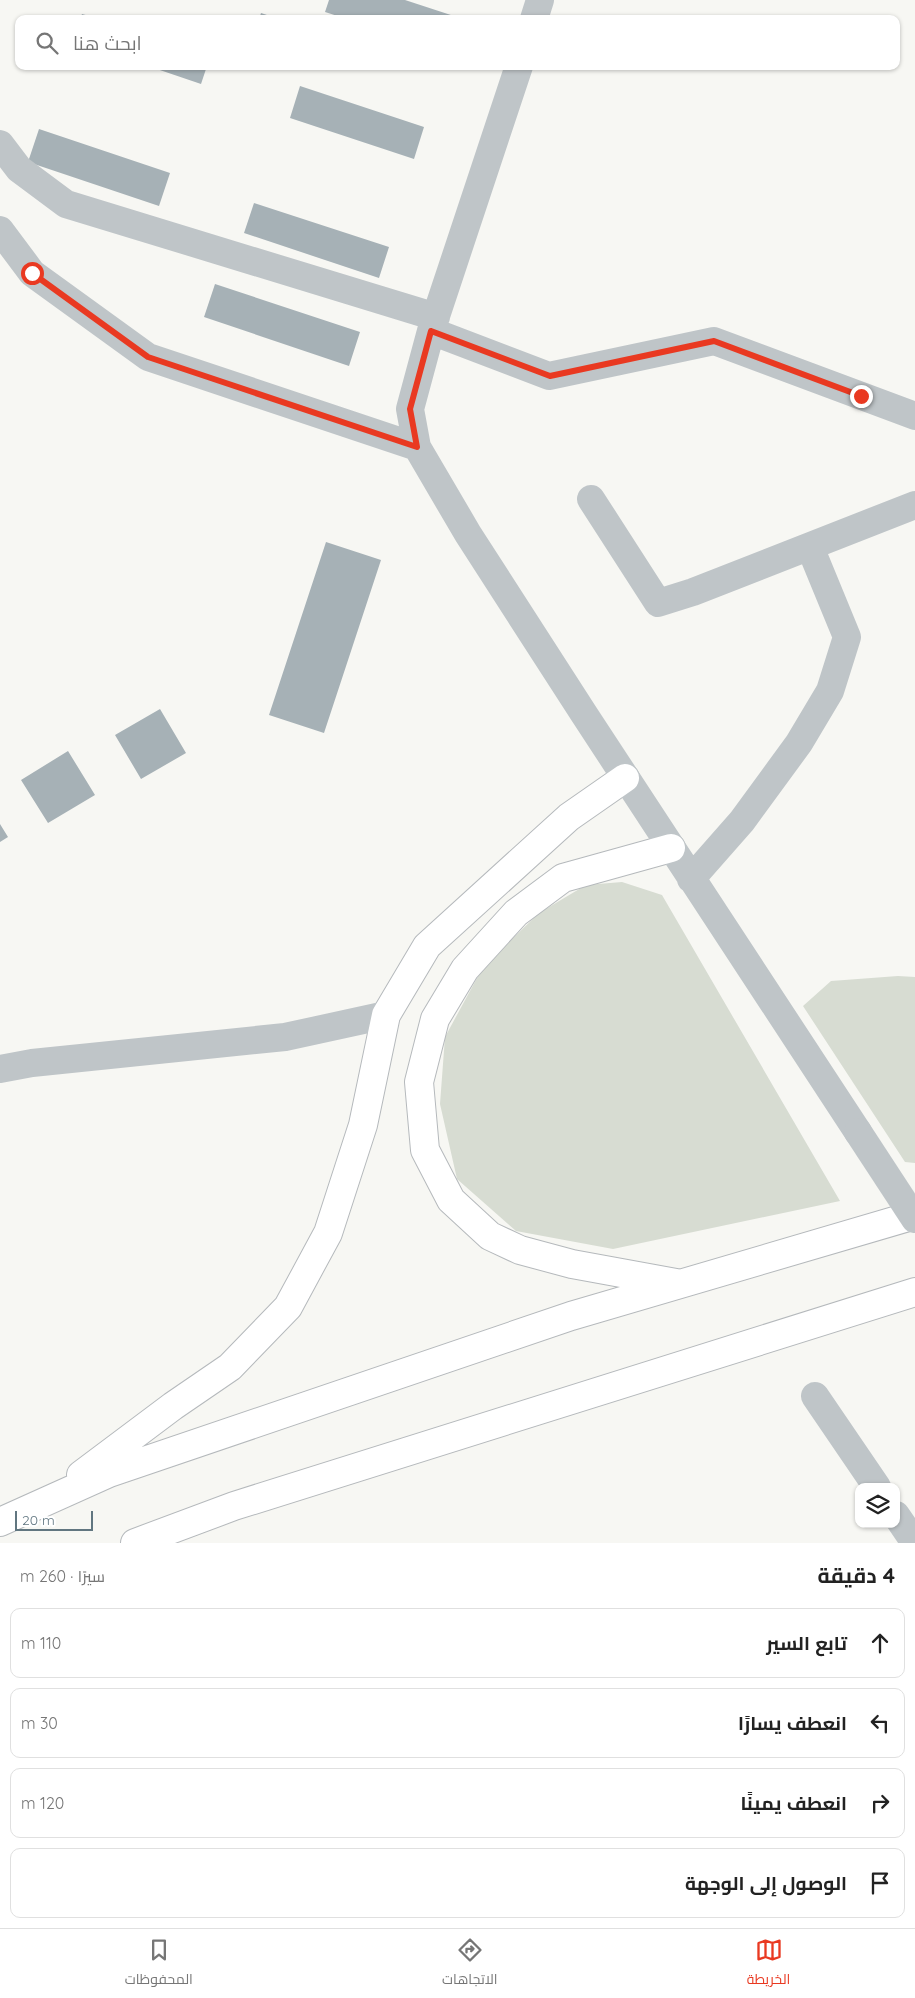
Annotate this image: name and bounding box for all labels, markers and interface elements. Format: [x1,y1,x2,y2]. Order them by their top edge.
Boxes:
search box [15,15,900,70]
icon: search [33,29,61,57]
text: ابحث هنا [73,31,142,55]
route start [21,262,44,285]
route end [850,385,873,408]
map controls [855,1483,900,1528]
button: layers [855,1483,900,1528]
scale bar [15,1508,92,1531]
text: 20 m [22,1511,55,1529]
text: 4 دقيقة [817,1562,895,1588]
text: سيرًا · 260 m [20,1566,105,1586]
icon: ahead [866,1629,894,1657]
text: تابع السير [766,1631,847,1655]
text: 110 m [21,1633,61,1653]
icon: left [866,1709,894,1737]
text: انعطف يسارًا [738,1711,847,1735]
text: 30 m [21,1713,58,1733]
icon: right [866,1789,894,1817]
text: انعطف يمينًا [740,1791,847,1815]
text: 120 m [21,1793,64,1813]
icon: arrive [866,1869,894,1897]
text: الوصول إلى الوجهة [685,1871,847,1895]
tab: المحفوظات [125,1936,193,1992]
tab: الاتجاهات [442,1936,497,1992]
tab: الخريطة [747,1936,790,1992]

